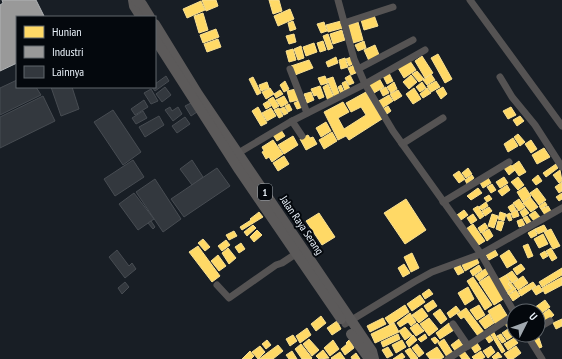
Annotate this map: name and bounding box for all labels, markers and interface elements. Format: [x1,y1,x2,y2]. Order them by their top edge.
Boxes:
legend [16,16,156,88]
text: Hunian [52,24,82,39]
text: Industri [52,44,84,59]
text: Lainnya [52,64,84,79]
road number: 1 [258,184,272,200]
street label: Jalan Raya Serang [277,192,327,257]
north arrow [506,303,546,343]
text: U [526,310,541,323]

